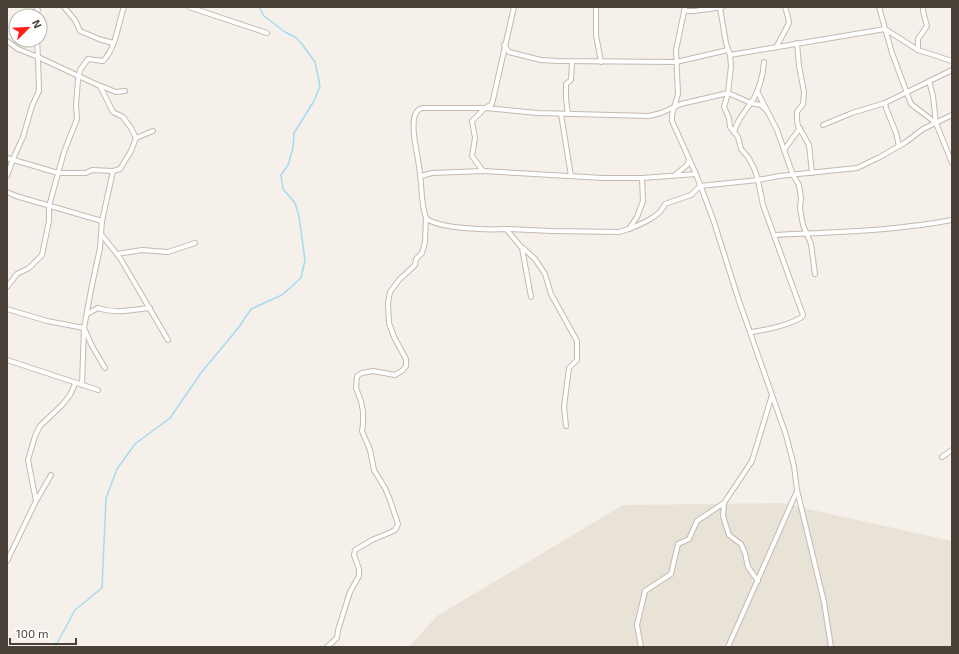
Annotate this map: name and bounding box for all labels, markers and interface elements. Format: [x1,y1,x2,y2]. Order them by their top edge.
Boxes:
north arrow [8,8,48,48]
text: N [30,17,45,30]
scale bar [10,620,76,646]
text: 100 m [16,626,48,640]

